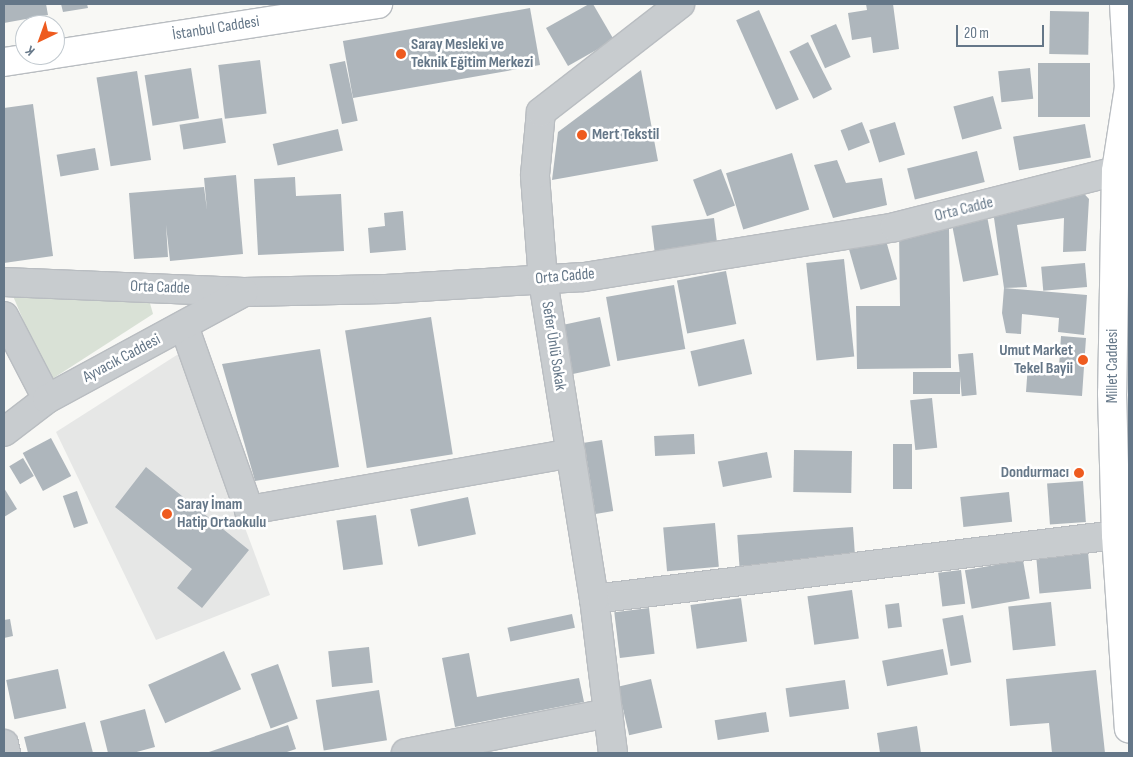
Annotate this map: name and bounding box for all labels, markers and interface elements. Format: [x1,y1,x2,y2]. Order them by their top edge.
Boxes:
street label: İstanbul Caddesi [171,13,261,45]
north arrow [15,15,65,65]
scale bar [958,15,1046,47]
text: 20 m [964,24,989,43]
place label: Saray Mesleki ve Teknik Eğitim Merkezi [411,35,533,73]
text: K [22,42,39,59]
marker: Saray Mesleki ve Teknik Eğitim Merkezi [395,48,407,60]
place label: Mert Tekstil [592,125,659,145]
marker: Mert Tekstil [576,129,588,141]
street label: Orta Cadde [933,193,995,227]
street label: Orta Cadde [534,265,596,289]
street label: Orta Cadde [130,277,190,299]
street label: Sefer Ünlü Sokak [536,300,570,392]
street label: Millet Caddesi [1103,329,1123,403]
street label: Ayvacık Caddesi [80,331,164,387]
place label: Umut Market Tekel Bayii [999,341,1073,379]
marker: Umut Market Tekel Bayii [1077,354,1089,366]
place label: Dondurmacı [1001,463,1069,483]
marker: Dondurmacı [1073,467,1085,479]
place label: Saray İmam Hatip Ortaokulu [177,495,266,533]
marker: Saray İmam Hatip Ortaokulu [161,508,173,520]

